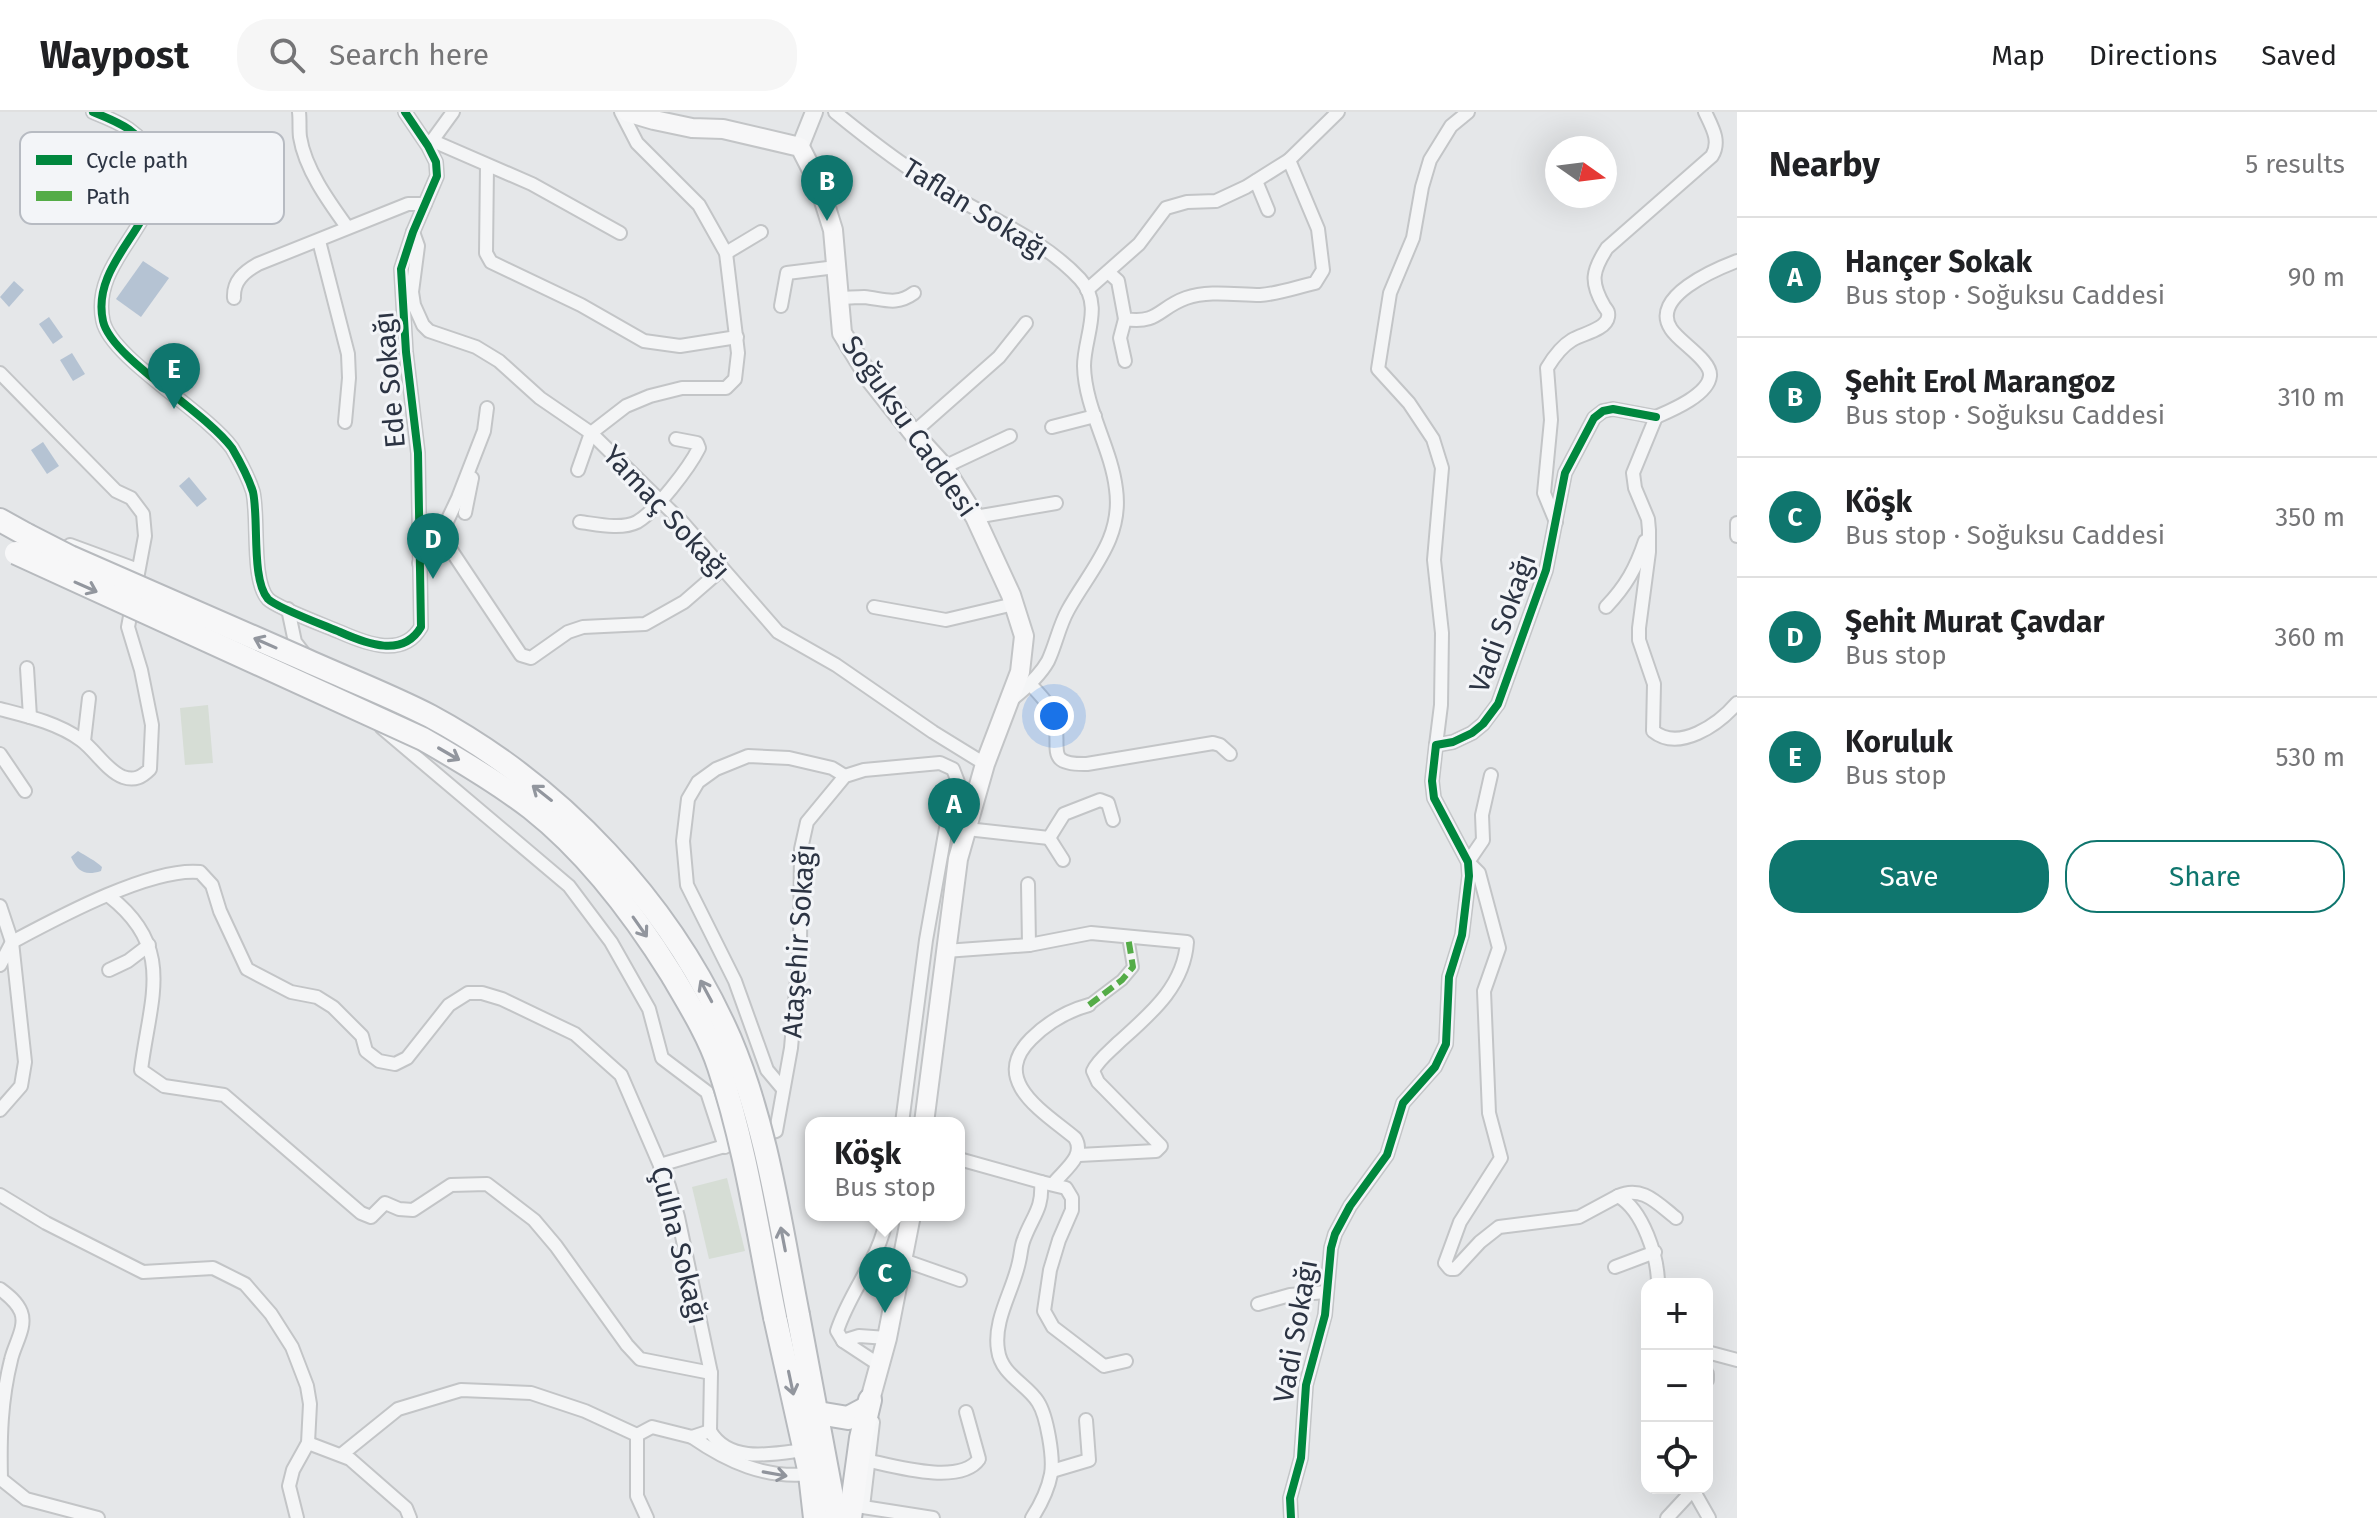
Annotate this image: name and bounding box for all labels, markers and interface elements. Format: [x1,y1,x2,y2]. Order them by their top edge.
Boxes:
search box [237,19,797,91]
text: Waypost [40,32,189,78]
icon: search [265,33,309,77]
text: Search here [329,37,489,73]
text: Map [1991,39,2045,72]
text: Directions [2089,39,2217,72]
text: Saved [2261,39,2337,72]
legend [20,132,284,224]
north arrow [1545,136,1617,208]
text: Nearby [1769,144,1880,185]
text: Cycle path [86,147,188,174]
text: 5 results [2245,149,2345,180]
street label: Taflan Sokağı [896,151,1055,268]
pin: B [801,155,853,221]
text: Path [86,183,130,210]
text: Hançer Sokak [1845,244,2032,280]
text: A [1787,262,1803,293]
text: 90 m [2288,262,2345,293]
text: Bus stop · Soğuksu Caddesi [1845,280,2165,311]
street label: Ede Sokağı [367,310,412,450]
street label: Soğuksu Caddesi [835,329,984,523]
pin: E [148,343,200,409]
text: Şehit Erol Marangoz [1845,364,2115,400]
text: B [1787,382,1803,413]
text: 310 m [2278,382,2345,413]
text: Bus stop · Soğuksu Caddesi [1845,400,2165,431]
street label: Yamaç Sokağı [596,438,737,586]
text: Köşk [1845,484,1912,520]
text: C [1788,502,1802,533]
text: 350 m [2275,502,2345,533]
pin: D [407,513,459,579]
text: Bus stop · Soğuksu Caddesi [1845,520,2165,551]
street label: Vadi Sokağı [1462,550,1543,697]
one-way arrow [73,580,98,595]
text: Şehit Murat Çavdar [1845,604,2105,640]
text: D [1787,622,1803,653]
text: 360 m [2274,622,2345,653]
one-way arrow [253,634,278,649]
text: Bus stop [1845,640,1947,671]
your location [1034,696,1074,736]
text: Koruluk [1845,724,1953,760]
text: E [1788,742,1802,773]
text: 530 m [2276,742,2345,773]
one-way arrow [437,747,461,762]
text: Bus stop [1845,760,1947,791]
pin: A [928,778,980,844]
one-way arrow [531,784,553,801]
button: Save [1769,840,2049,913]
button: Share [2065,840,2345,913]
street label: Ataşehir Sokağı [775,843,822,1039]
one-way arrow [631,916,648,937]
one-way arrow [698,980,714,1004]
popup [805,1117,965,1221]
text: Köşk [834,1136,901,1172]
street label: Çulha Sokağı [644,1163,715,1328]
text: Bus stop [834,1172,936,1203]
one-way arrow [775,1226,790,1252]
pin: C [859,1247,911,1313]
street label: Vadi Sokağı [1267,1257,1324,1405]
map controls [1641,1278,1713,1494]
button: + [1641,1278,1713,1350]
button: − [1641,1350,1713,1422]
one-way arrow [784,1370,799,1396]
button: locate [1641,1422,1713,1494]
one-way arrow [762,1467,787,1482]

